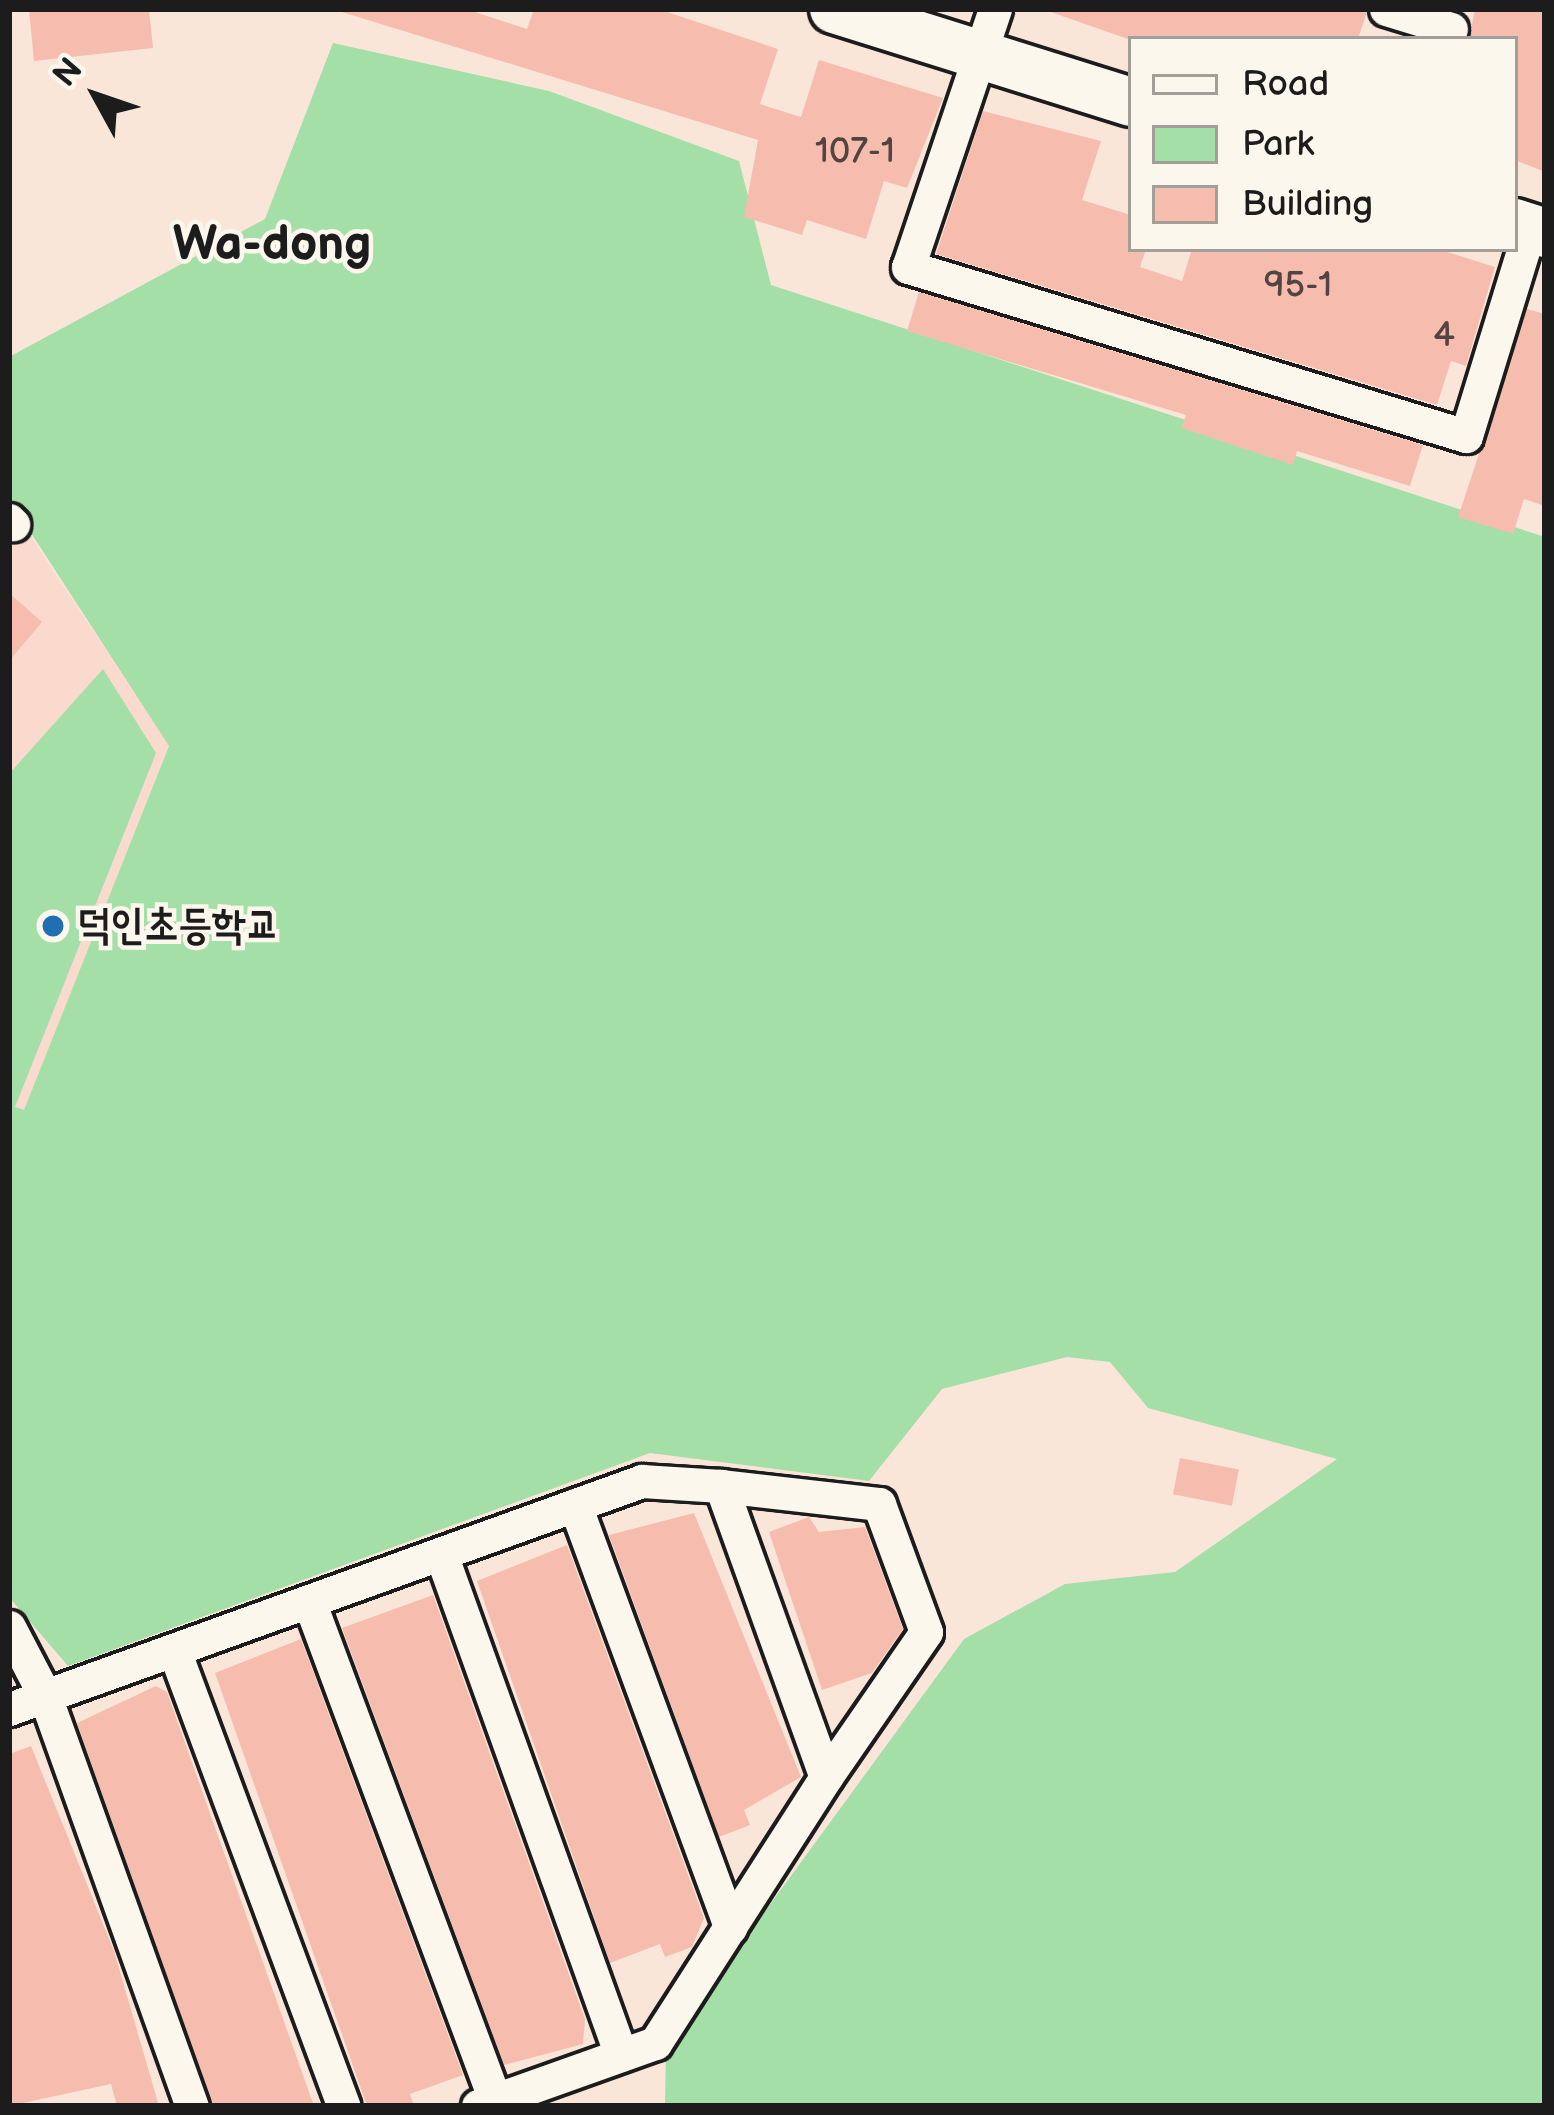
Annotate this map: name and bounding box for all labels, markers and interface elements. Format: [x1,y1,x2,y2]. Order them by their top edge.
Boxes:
north arrow [36,36,156,156]
legend [1128,36,1518,252]
text: N [45,51,92,95]
text: Road [1242,63,1329,106]
text: Park [1242,123,1314,166]
house number: 107-1 [815,130,895,174]
text: Building [1242,183,1373,226]
district label: Wa-dong [173,216,371,274]
house number: 95-1 [1264,264,1332,308]
house number: 4 [1433,314,1455,358]
place label: 덕인초등학교 [77,901,280,951]
marker: 덕인초등학교 [40,913,66,939]

